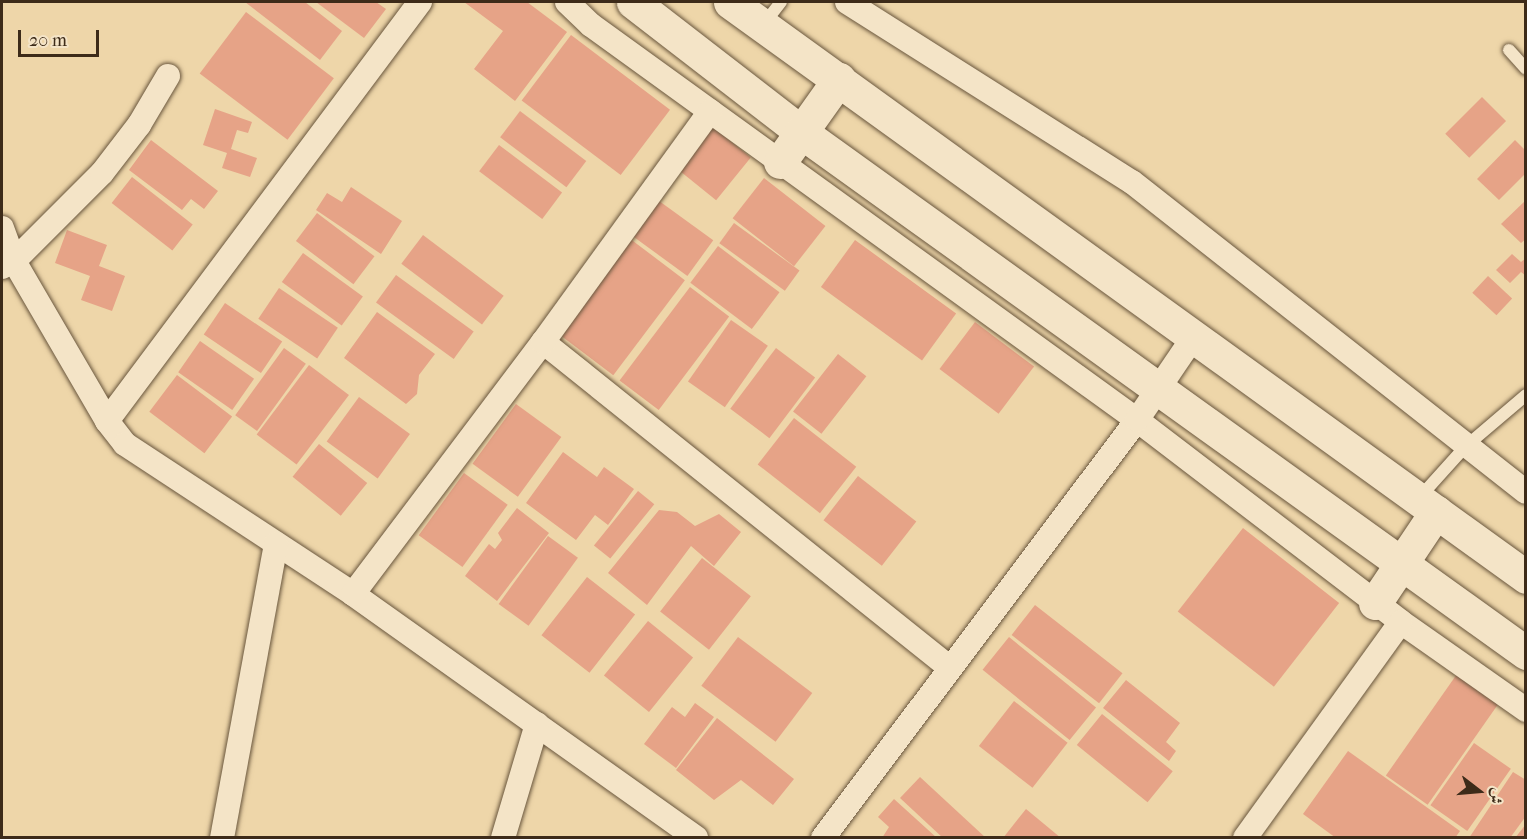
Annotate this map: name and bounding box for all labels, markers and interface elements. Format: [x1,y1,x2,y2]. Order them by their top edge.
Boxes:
scale bar [21,18,102,56]
text: 20 m [29,30,67,51]
north arrow [1449,761,1509,821]
text: ش [1485,786,1508,806]

